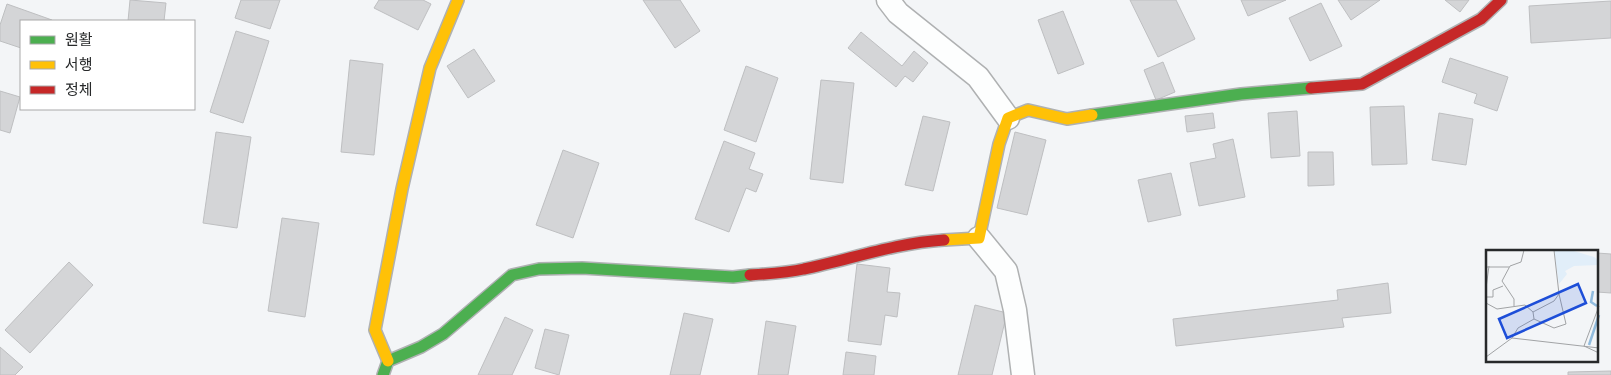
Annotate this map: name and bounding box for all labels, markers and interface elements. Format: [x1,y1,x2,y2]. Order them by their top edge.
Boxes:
legend [20,20,195,110]
text: 원활 [65,31,93,49]
text: 서행 [65,56,93,74]
text: 정체 [65,81,93,99]
inset map [1486,250,1598,362]

